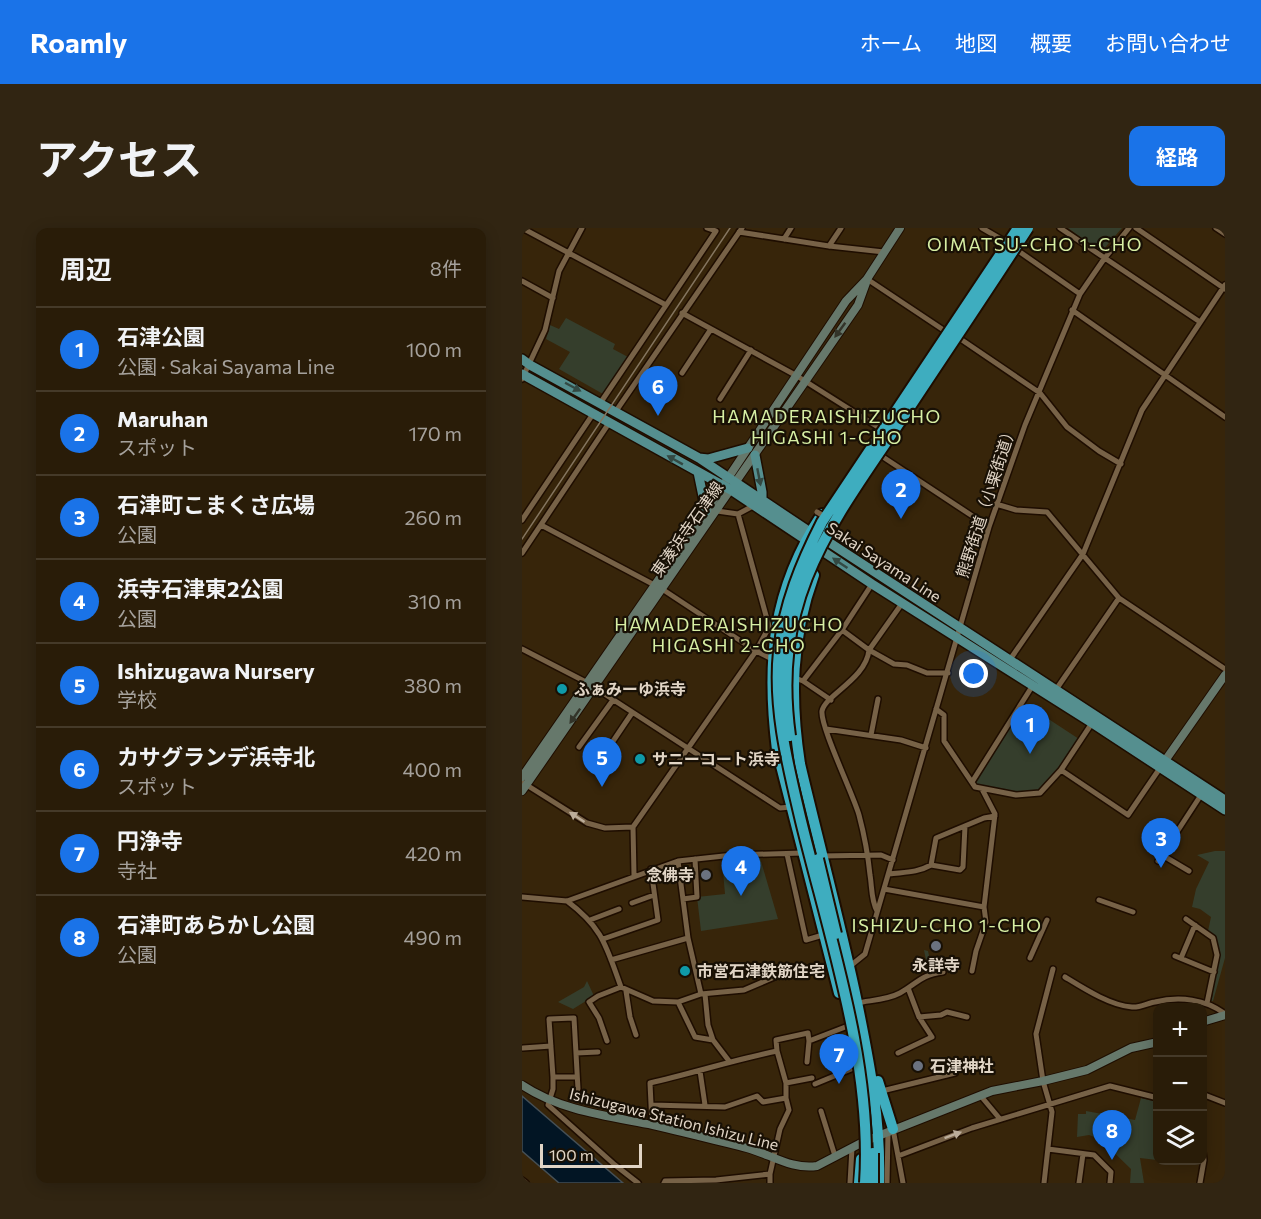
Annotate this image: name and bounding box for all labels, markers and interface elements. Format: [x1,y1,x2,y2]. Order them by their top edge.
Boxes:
text: Roamly [30,25,127,59]
text: ホーム [860,30,922,55]
text: 地図 [955,30,997,55]
text: 概要 [1030,30,1072,55]
text: お問い合わせ [1105,30,1231,55]
button: 経路 [1129,126,1225,186]
text: アクセス [36,132,202,184]
district label: OIMATSU-CHO 1-CHO [927,233,1143,255]
text: 周辺 [60,253,112,284]
text: 8件 [430,256,462,280]
one-way arrow [834,321,846,337]
text: 石津公園 [117,323,205,350]
text: 1 [75,337,84,361]
text: 100 m [406,337,462,361]
text: 公園 · Sakai Sayama Line [117,354,335,378]
pin: 6 [638,366,678,416]
one-way arrow [564,383,581,392]
text: Maruhan [117,405,208,432]
district label: HAMADERAISHIZUCHO HIGASHI 1-CHO [712,405,942,448]
text: 2 [74,421,85,445]
text: 170 m [409,421,462,445]
street label: 熊野街道（小栗街道） [952,422,1019,580]
text: スポット [117,435,197,459]
one-way arrow [667,454,683,465]
one-way arrow [755,468,764,487]
pin: 2 [882,470,920,519]
street label: 東湊浜寺石津線 [647,477,726,580]
text: 石津町こまくさ広場 [117,491,315,518]
text: 3 [74,505,85,529]
text: 260 m [404,505,462,529]
street label: Sakai Sayama Line [824,518,945,606]
text: 公園 [117,522,157,546]
one-way arrow [833,557,849,569]
text: 浜寺石津東2公園 [117,575,284,602]
text: 4 [73,589,86,613]
text: 310 m [408,589,462,613]
text: 公園 [117,606,157,630]
district label: HAMADERAISHIZUCHO HIGASHI 2-CHO [614,613,844,656]
text: Ishizugawa Nursery [117,657,315,684]
your location [959,659,988,688]
text: 5 [74,673,85,697]
text: 380 m [404,673,462,697]
place label: ふぁみーゆ浜寺 [574,679,686,698]
marker: ふぁみーゆ浜寺 [555,682,569,696]
text: 学校 [117,687,157,711]
pin: 1 [1010,704,1050,754]
one-way arrow [569,707,581,723]
pin: 5 [582,738,622,787]
text: カサグランデ浜寺北 [117,743,315,770]
place label: サニーコート浜寺 [652,749,780,768]
marker: サニーコート浜寺 [633,752,647,766]
text: 6 [73,757,86,781]
text: 400 m [403,757,462,781]
text: スポット [117,774,197,798]
one-way arrow [569,812,585,823]
pin: 3 [1142,818,1180,868]
text: 円浄寺 [117,827,183,854]
text: 7 [74,841,85,865]
text: 420 m [405,841,462,865]
pin: 4 [722,846,760,896]
text: 寺社 [117,858,157,882]
place label: 念佛寺 [646,865,694,884]
marker: 念佛寺 [699,868,713,882]
text: 石津町あらかし公園 [117,911,315,938]
district label: ISHIZU-CHO 1-CHO [852,914,1042,936]
text: 8 [73,925,86,949]
text: 490 m [404,925,462,949]
marker: 永詳寺 [929,939,943,953]
text: 公園 [117,942,157,966]
place label: 永詳寺 [912,955,960,974]
place label: 市営石津鉄筋住宅 [697,961,825,980]
marker: 市営石津鉄筋住宅 [678,964,692,978]
map controls [1153,1003,1207,1165]
button: + [1153,1003,1207,1057]
pin: 7 [820,1034,858,1084]
place label: 石津神社 [930,1056,994,1075]
button: − [1153,1057,1207,1111]
marker: 石津神社 [911,1059,925,1073]
street label: Ishizugawa Station Ishizu Line [567,1083,781,1154]
pin: 8 [1092,1110,1132,1160]
button: layers [1153,1111,1207,1165]
one-way arrow [944,1130,962,1139]
scale bar [540,1141,642,1168]
text: 100 m [549,1145,594,1164]

